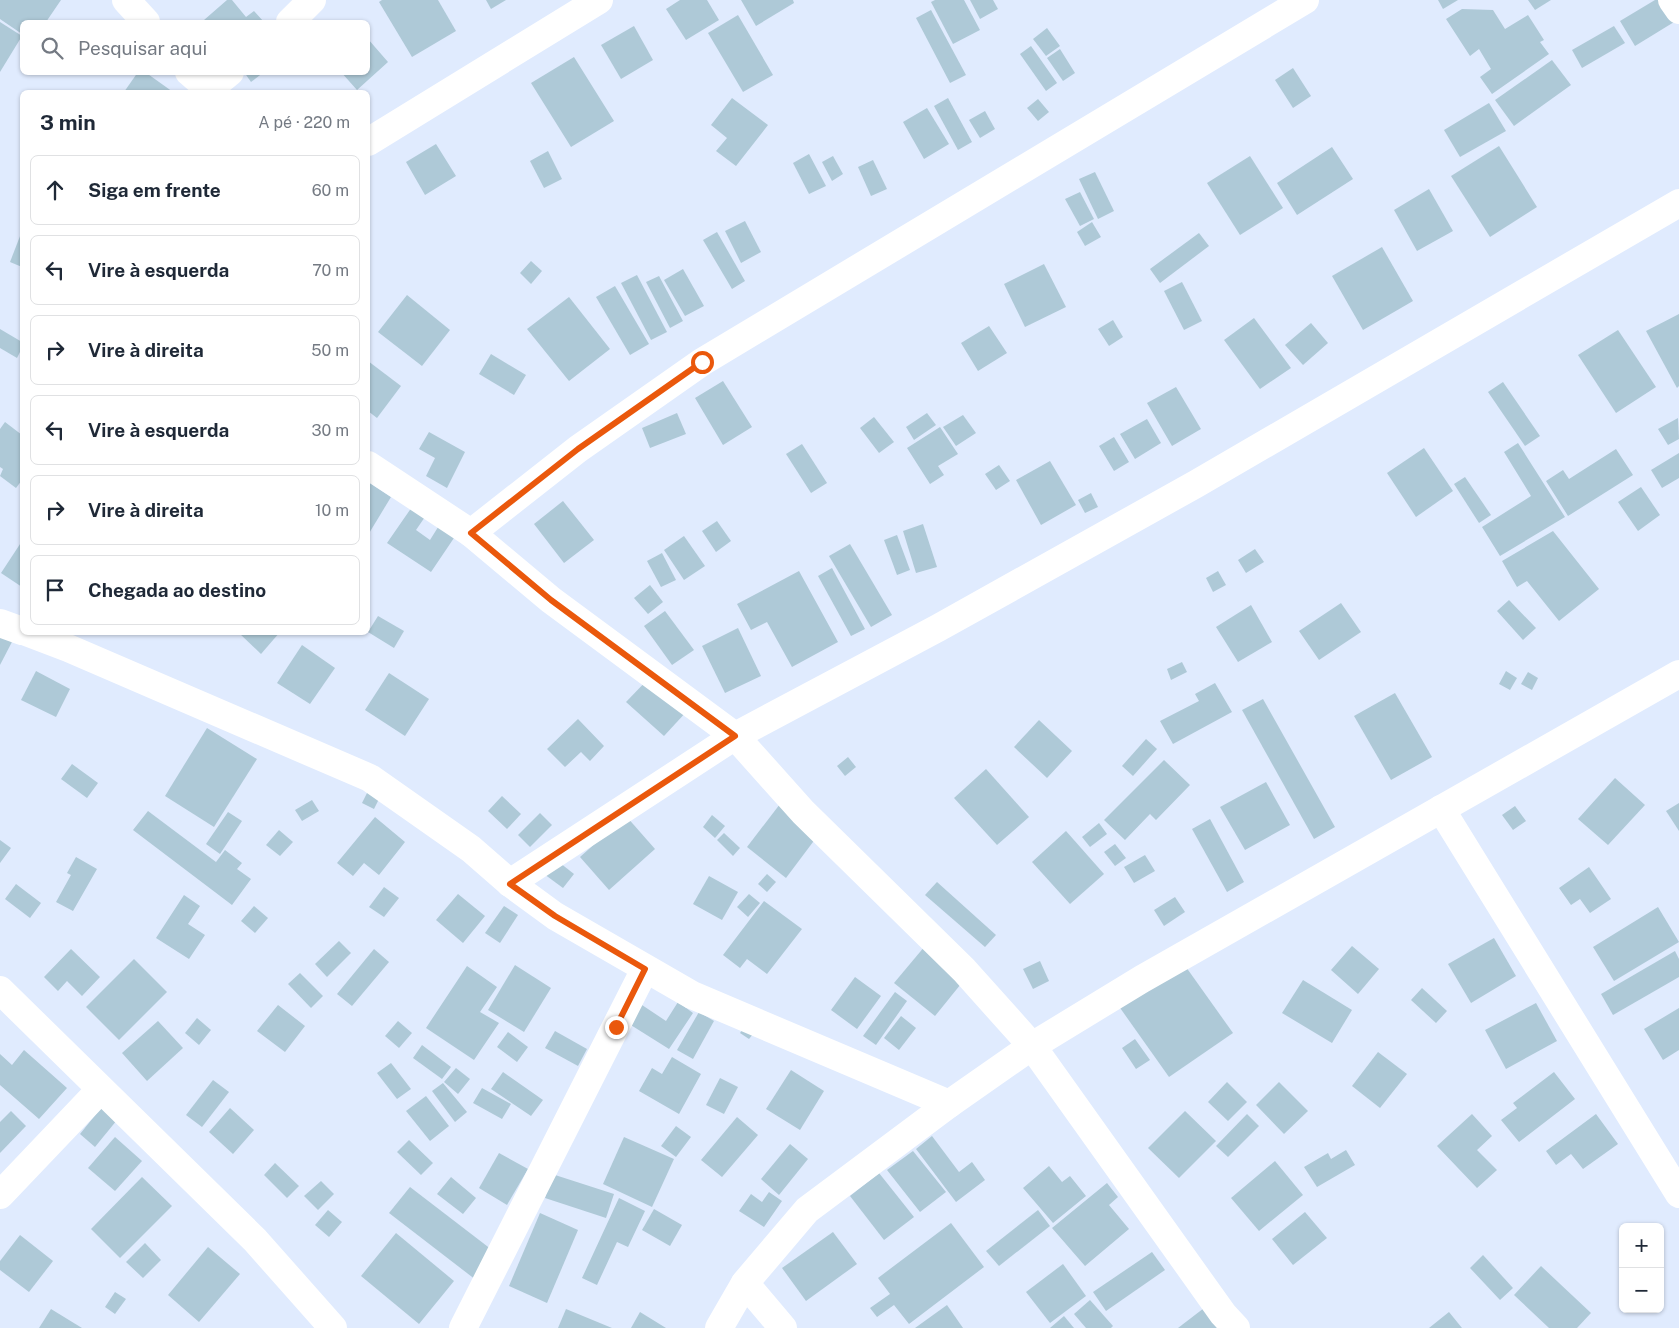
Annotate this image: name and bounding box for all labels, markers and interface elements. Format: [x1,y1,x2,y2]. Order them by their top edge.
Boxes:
search box [20,20,370,75]
icon: search [38,34,66,62]
text: Pesquisar aqui [78,37,207,59]
text: 3 min [40,110,96,135]
text: A pé · 220 m [258,113,350,132]
icon: ahead [41,176,69,204]
text: Siga em frente [88,179,221,201]
text: 60 m [312,181,349,200]
icon: left [41,256,69,284]
text: Vire à esquerda [88,259,229,281]
text: 70 m [312,261,349,280]
icon: right [41,336,69,364]
text: Vire à direita [88,339,204,361]
text: 50 m [311,341,349,360]
route start [691,351,714,374]
icon: left [41,416,69,444]
text: Vire à esquerda [88,419,229,441]
text: 30 m [312,421,349,440]
icon: right [41,496,69,524]
text: Vire à direita [88,499,204,521]
text: 10 m [315,501,349,520]
icon: arrive [41,576,69,604]
text: Chegada ao destino [88,579,266,601]
route end [605,1016,628,1039]
map controls [1619,1223,1664,1313]
button: + [1619,1223,1664,1268]
button: − [1619,1268,1664,1313]

